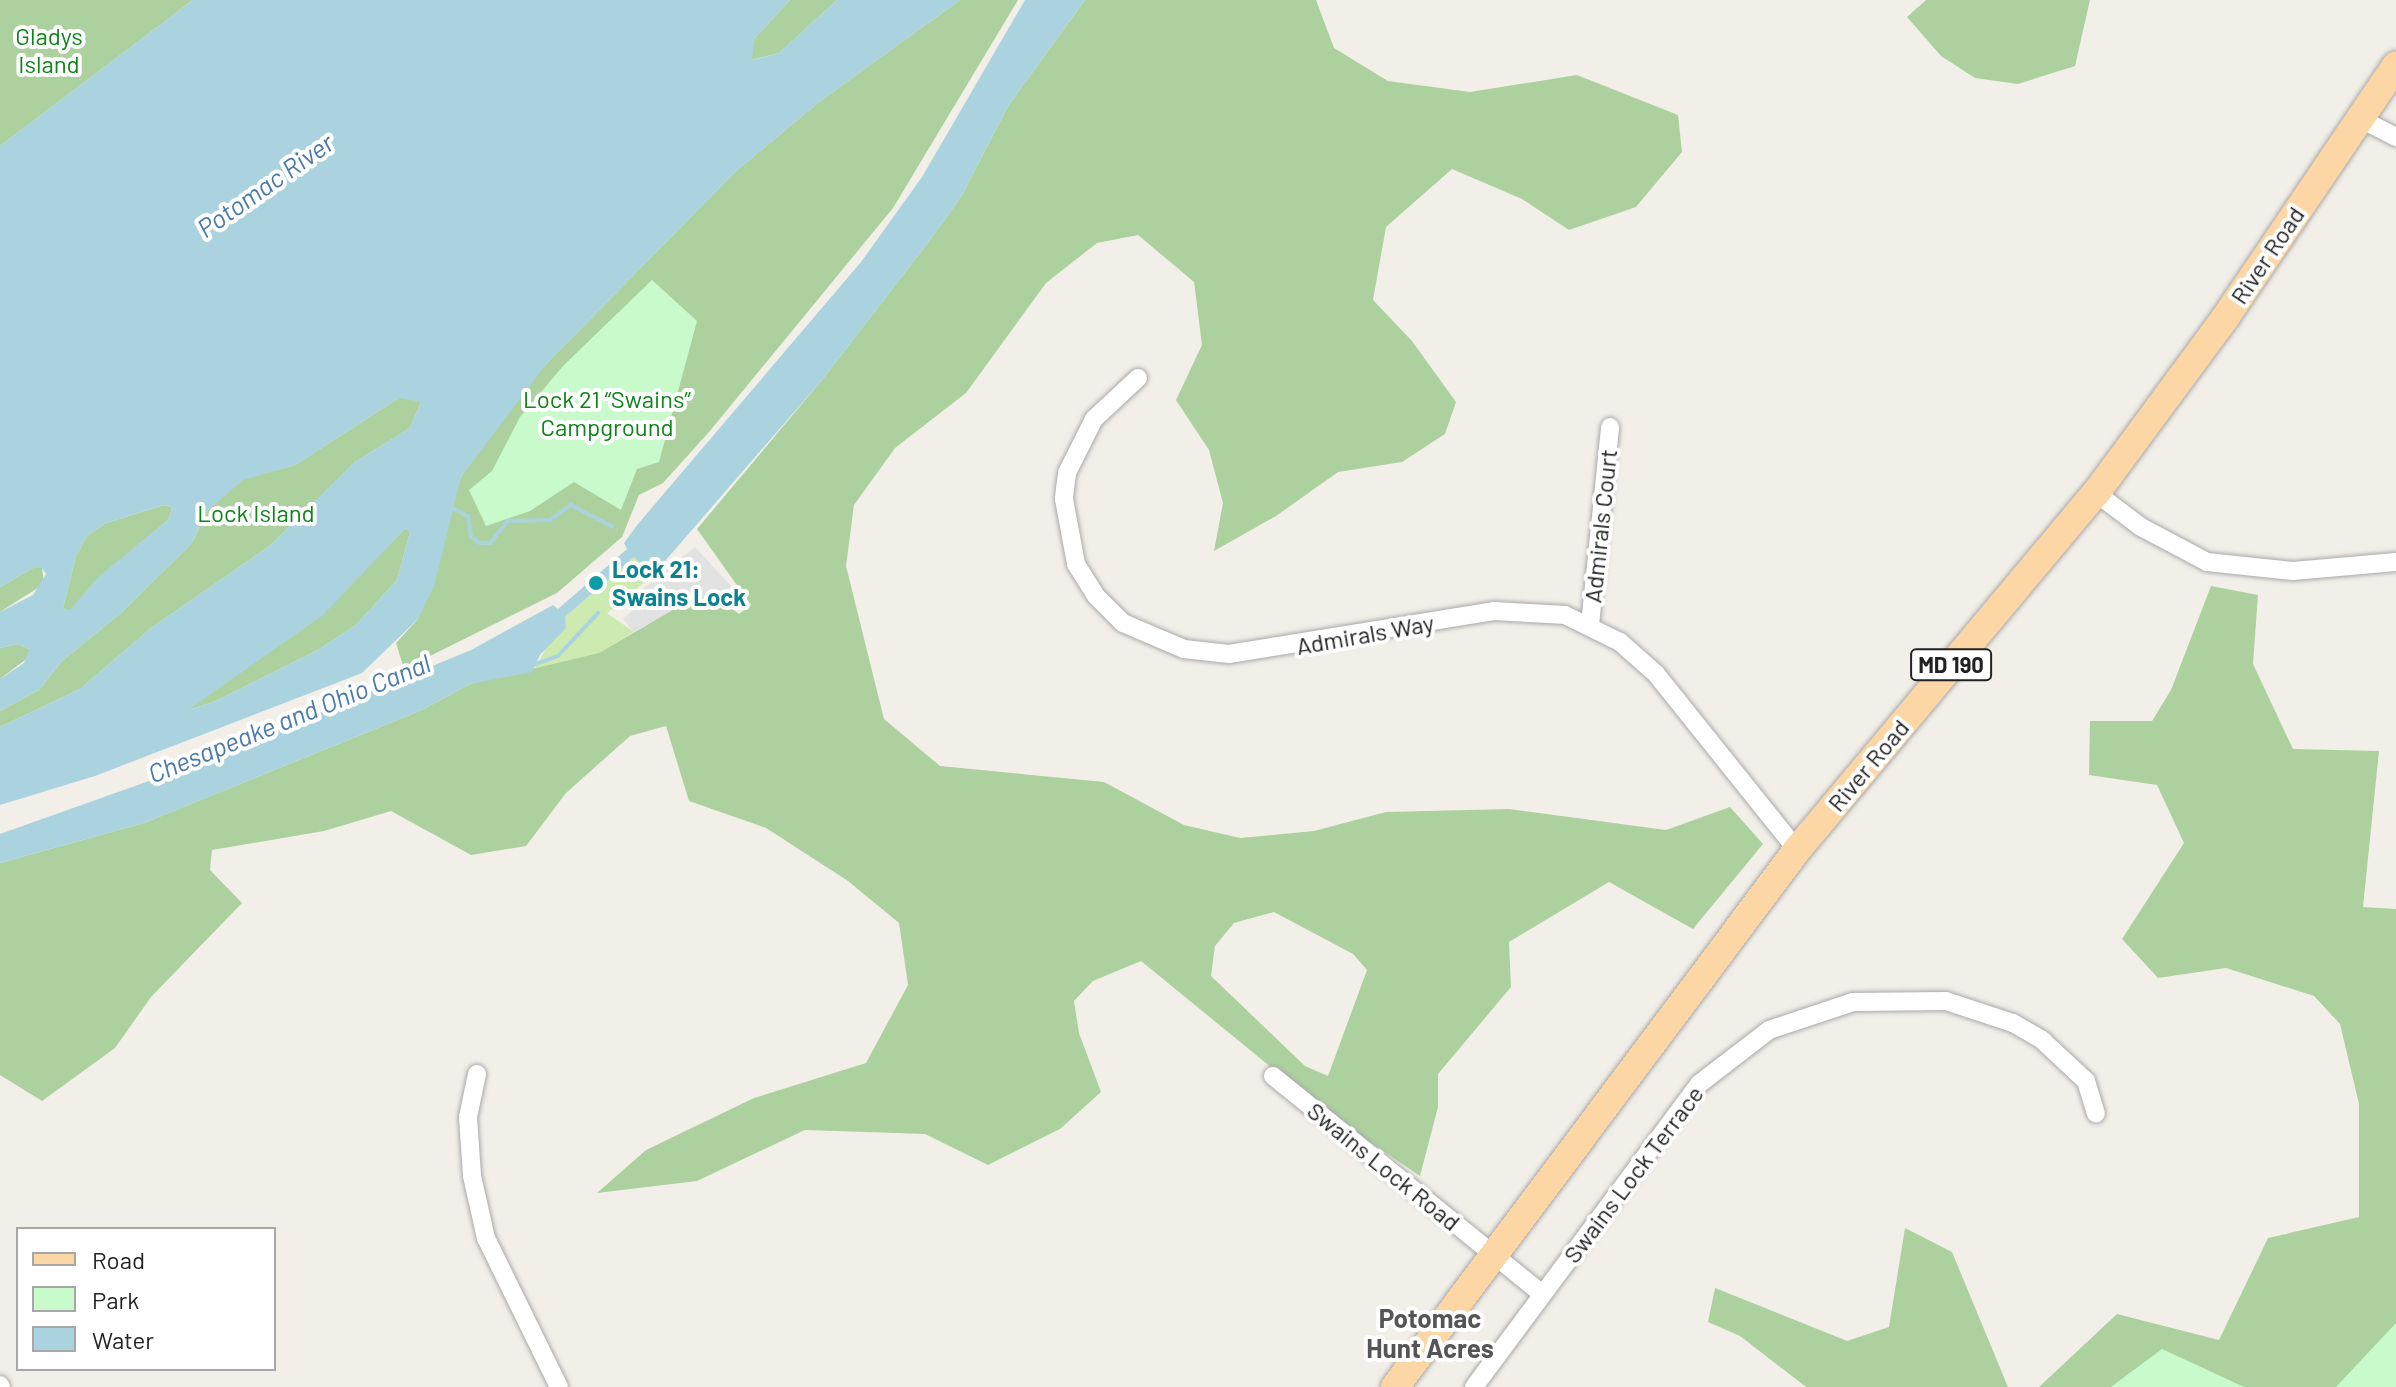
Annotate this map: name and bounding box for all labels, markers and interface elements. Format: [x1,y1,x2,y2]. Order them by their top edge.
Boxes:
park label: Gladys Island [15,22,83,78]
water label: Potomac River [191,127,339,243]
street label: River Road [2224,201,2310,309]
park label: Lock 21 “Swains” Campground [523,385,691,441]
street label: Admirals Court [1578,448,1622,604]
park label: Lock Island [197,499,315,527]
place label: Lock 21: Swains Lock [612,555,746,611]
marker: Lock 21: Swains Lock [587,574,605,592]
street label: Admirals Way [1294,608,1436,660]
water label: Chesapeake and Ohio Canal [143,647,435,789]
road number: MD 190 [1909,647,1993,683]
street label: River Road [1821,713,1915,817]
street label: Swains Lock Terrace [1557,1080,1709,1268]
street label: Swains Lock Road [1302,1096,1466,1236]
legend [16,1227,276,1371]
text: Road [92,1245,145,1274]
text: Park [92,1285,139,1314]
district label: Potomac Hunt Acres [1366,1302,1494,1364]
text: Water [92,1325,154,1354]

